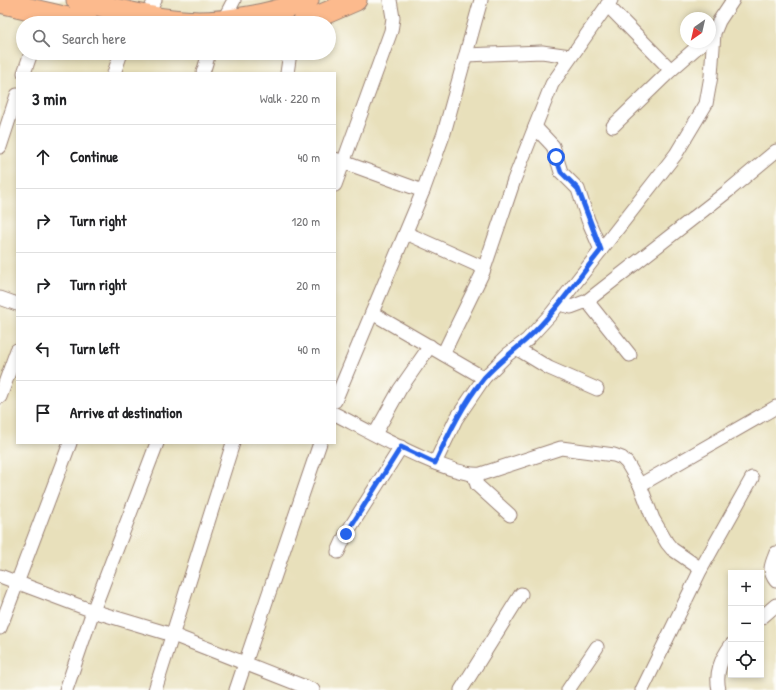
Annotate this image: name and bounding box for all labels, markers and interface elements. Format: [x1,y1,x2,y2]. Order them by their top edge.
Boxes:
north arrow [680,12,716,48]
search box [16,16,336,60]
icon: search [30,27,52,49]
text: Search here [62,28,126,49]
text: 3 min [32,87,67,110]
text: Walk · 220 m [260,89,320,107]
icon: ahead [32,146,54,168]
text: Continue [70,146,118,167]
text: 40 m [297,148,320,166]
route start [547,148,565,166]
icon: right [32,210,54,232]
text: Turn right [70,210,126,231]
text: 120 m [292,212,320,230]
icon: right [32,274,54,296]
text: Turn right [70,274,126,295]
text: 20 m [296,276,320,294]
icon: left [32,338,54,360]
text: Turn left [70,338,120,359]
text: 40 m [297,340,320,358]
icon: arrive [32,402,54,424]
text: Arrive at destination [70,402,182,423]
route end [337,525,355,543]
map controls [728,570,764,678]
button: + [728,570,764,606]
button: − [728,606,764,642]
button: locate [728,642,764,678]

